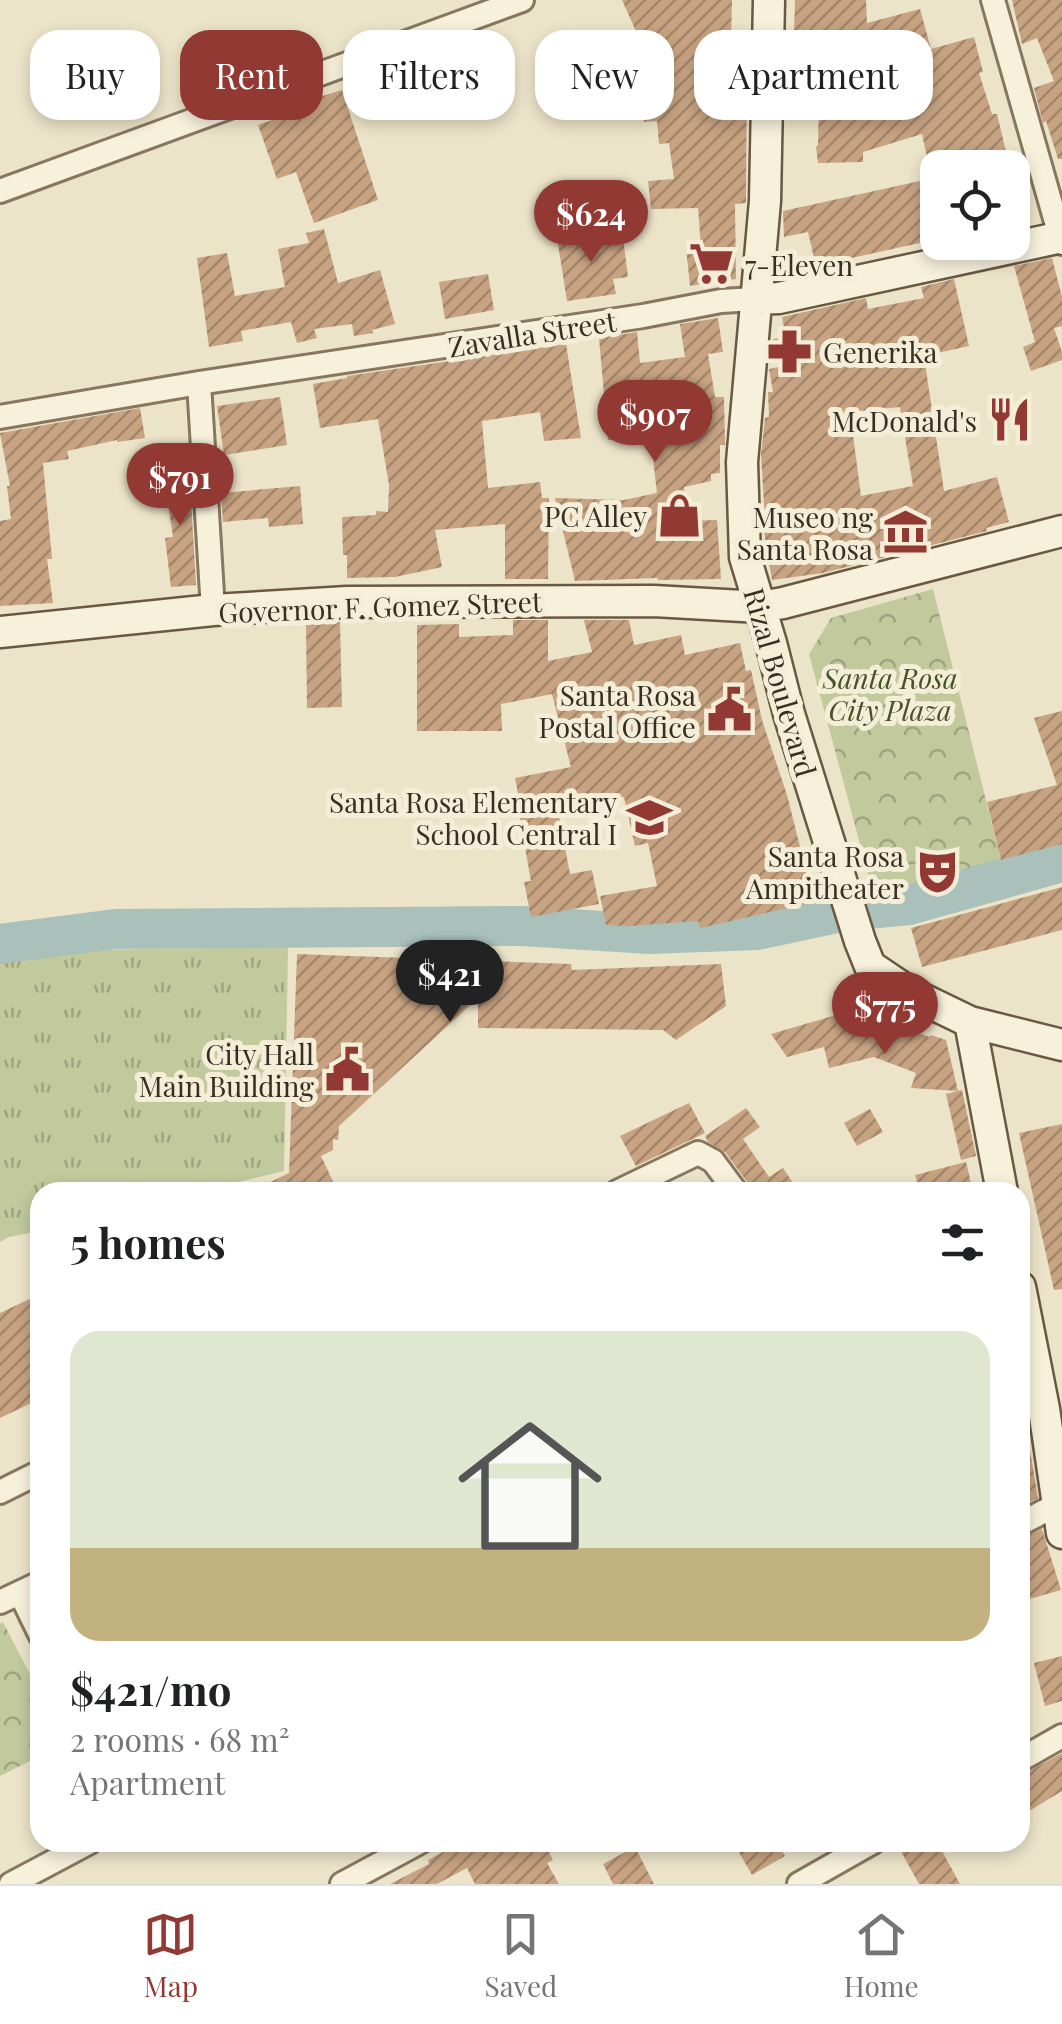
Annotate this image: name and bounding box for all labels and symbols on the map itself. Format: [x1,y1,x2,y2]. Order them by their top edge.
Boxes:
pin: $624 [532,180,650,265]
supermarket icon: 7-Eleven [688,240,736,288]
place label: 7-Eleven [745,246,853,283]
street label: Zavalla Street [445,301,620,365]
pharmacy icon: Generika [766,327,814,375]
place label: Generika [823,333,938,370]
pin: $907 [596,380,714,465]
restaurant icon: McDonald's [986,396,1034,444]
place label: McDonald's [831,402,977,439]
pin: $791 [121,443,239,528]
shop icon: PC Alley [656,491,704,539]
place label: PC Alley [544,497,647,534]
place label: Museo ng Santa Rosa [737,498,873,567]
museum icon: Museo ng Santa Rosa [882,508,930,556]
street label: Governor F. Gomez Street [218,582,543,630]
street label: Rizal Boulevard [736,583,826,781]
park label: Santa Rosa City Plaza [821,659,958,728]
place label: Santa Rosa Postal Office [539,676,696,745]
public building icon: Santa Rosa Postal Office [705,686,753,734]
place label: Santa Rosa Elementary School Central I [329,783,617,852]
school or university icon: Santa Rosa Elementary School Central I [626,793,674,841]
place label: Santa Rosa Ampitheater [745,837,905,906]
theatre icon: Santa Rosa Ampitheater [913,847,961,895]
pin: $421 [391,940,509,1025]
pin: $775 [826,972,944,1057]
place label: City Hall Main Building [139,1035,314,1104]
public building icon: City Hall Main Building [323,1045,371,1093]

